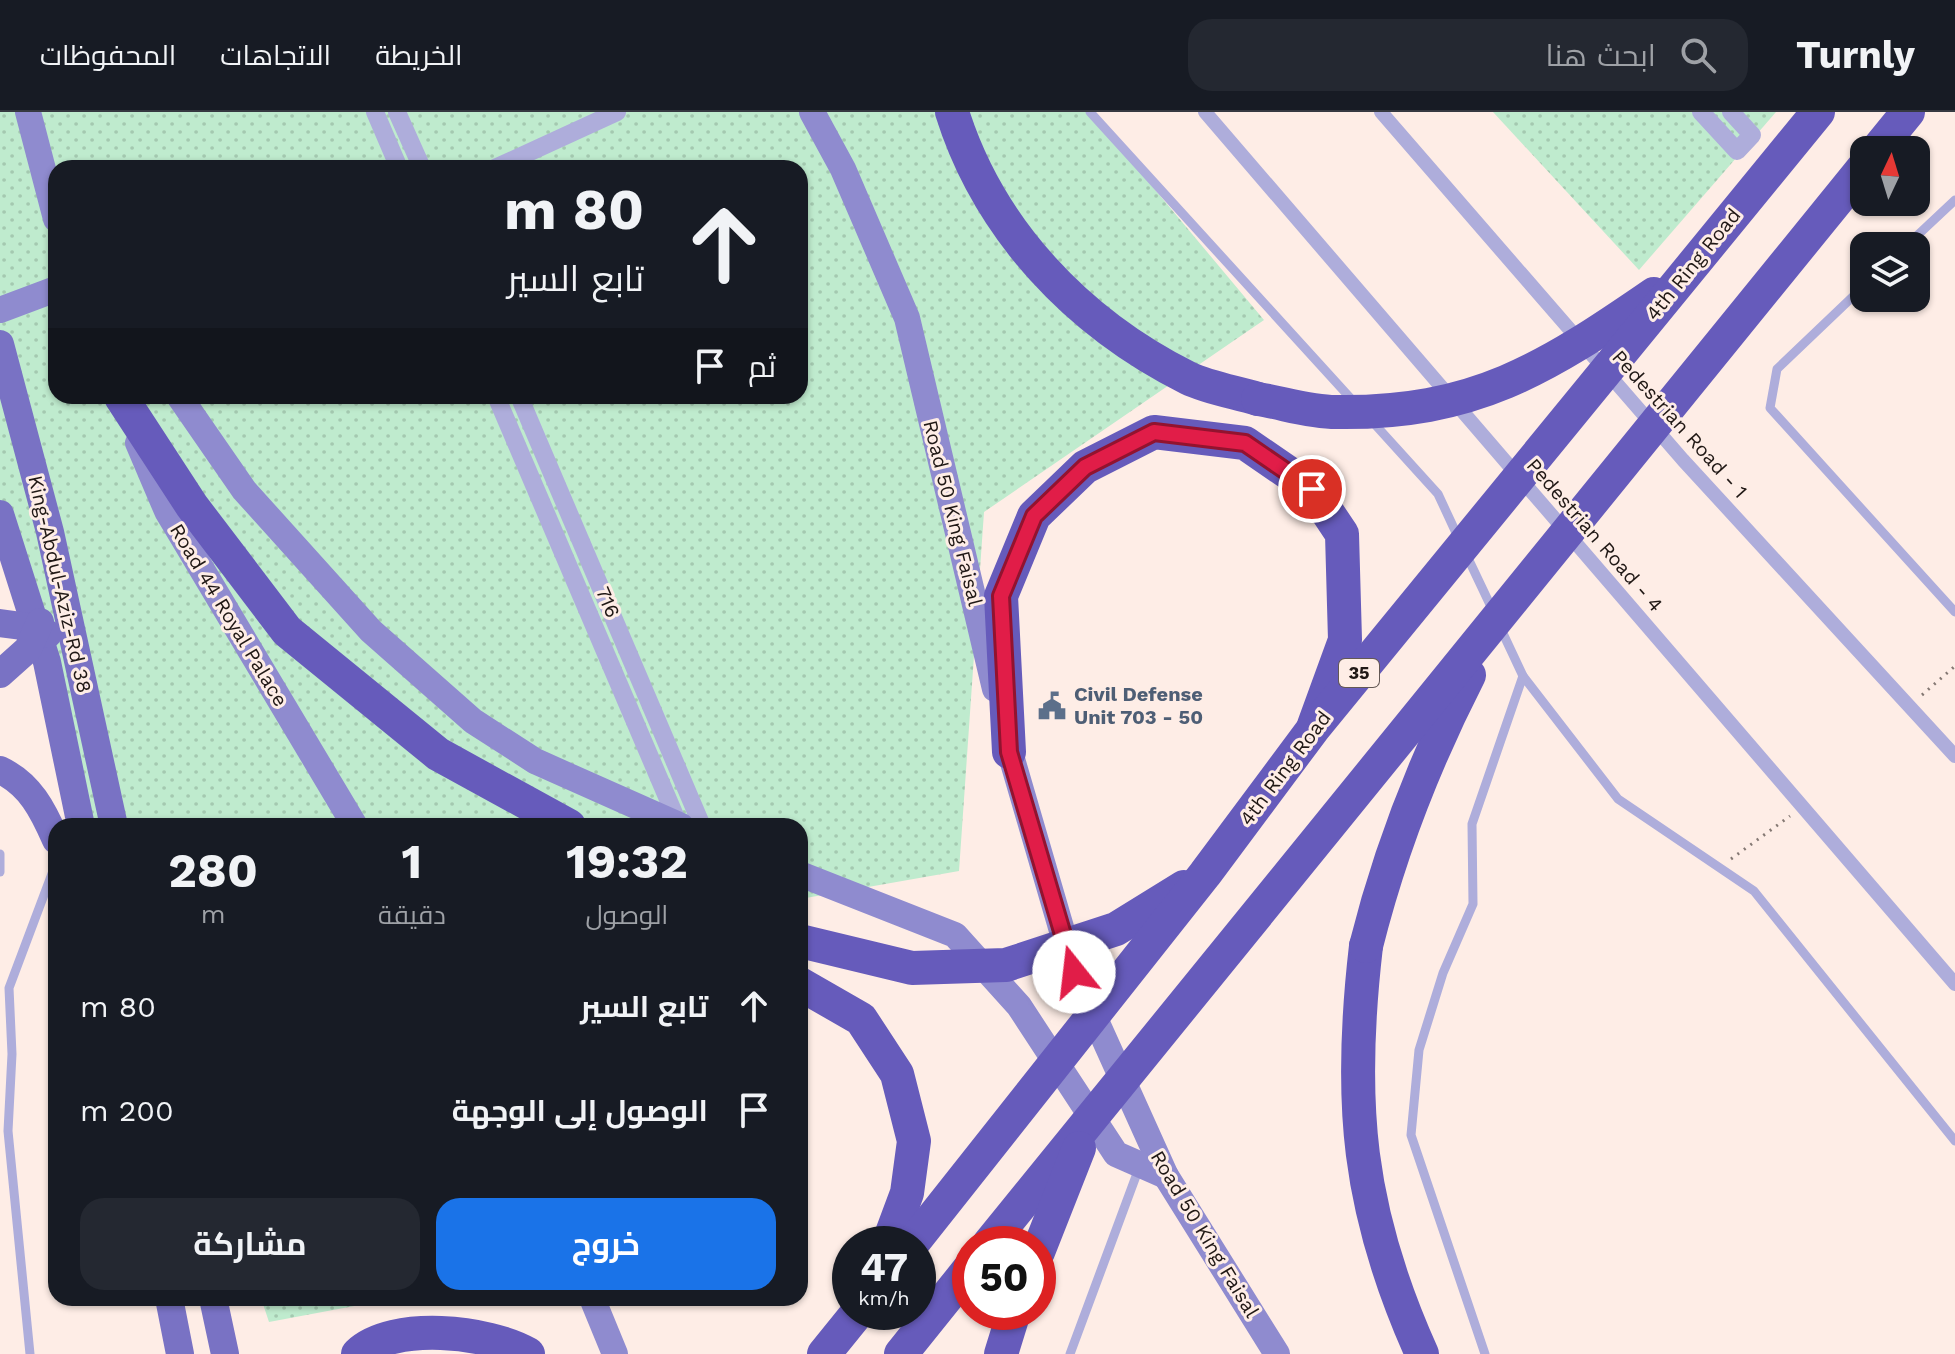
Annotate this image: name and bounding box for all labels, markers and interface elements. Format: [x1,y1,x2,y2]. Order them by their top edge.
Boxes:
search box [1188,19,1748,91]
icon: search [1676,33,1720,77]
text: Turnly [1796,33,1915,77]
text: ابحث هنا [1545,38,1656,73]
text: المحفوظات [40,39,176,72]
text: الاتجاهات [220,39,331,72]
text: الخريطة [375,39,463,72]
north arrow [1850,136,1930,216]
map controls [1850,136,1930,312]
text: 80 m [504,177,644,243]
icon: ahead [672,192,776,296]
street label: 4th Ring Road [1641,203,1745,325]
button: layers [1850,232,1930,312]
text: تابع السير [507,258,644,300]
icon: arrive [688,344,732,388]
street label: Pedestrian Road - 1 [1607,345,1753,503]
text: ثم [748,349,776,384]
street label: Road 50 King Faisal [918,418,988,608]
street label: Pedestrian Road - 4 [1522,453,1668,617]
pin [1278,455,1346,523]
icon: arrive [1290,467,1334,511]
street label: King-Abdul-Aziz-Rd 38 [23,473,97,695]
street label: Road 44 Royal Palace [165,519,293,711]
street label: 716 [591,583,625,621]
road number: 35 [1339,659,1379,687]
place label: Civil Defense Unit 703 - 50 [1074,682,1203,729]
public building icon: Civil Defense Unit 703 - 50 [1037,691,1067,721]
street label: 4th Ring Road [1234,706,1336,830]
text: 1 [402,833,422,890]
text: 19:32 [566,833,688,890]
text: 280 [168,842,258,899]
text: m [201,899,225,929]
text: دقيقة [378,900,446,930]
text: الوصول [585,900,668,930]
position arrow [1032,930,1116,1014]
icon: ahead [732,984,776,1028]
text: 80 m [80,989,156,1024]
text: تابع السير [580,989,708,1024]
icon: arrive [732,1088,776,1132]
text: 200 m [80,1093,174,1128]
text: الوصول إلى الوجهة [452,1093,708,1128]
street label: Road 50 King Faisal [1146,1146,1264,1322]
button: مشاركة [80,1198,420,1290]
button: خروج [436,1198,776,1290]
speed limit sign: 50 [952,1226,1056,1330]
text: 47 [860,1244,908,1291]
text: km/h [858,1286,910,1310]

